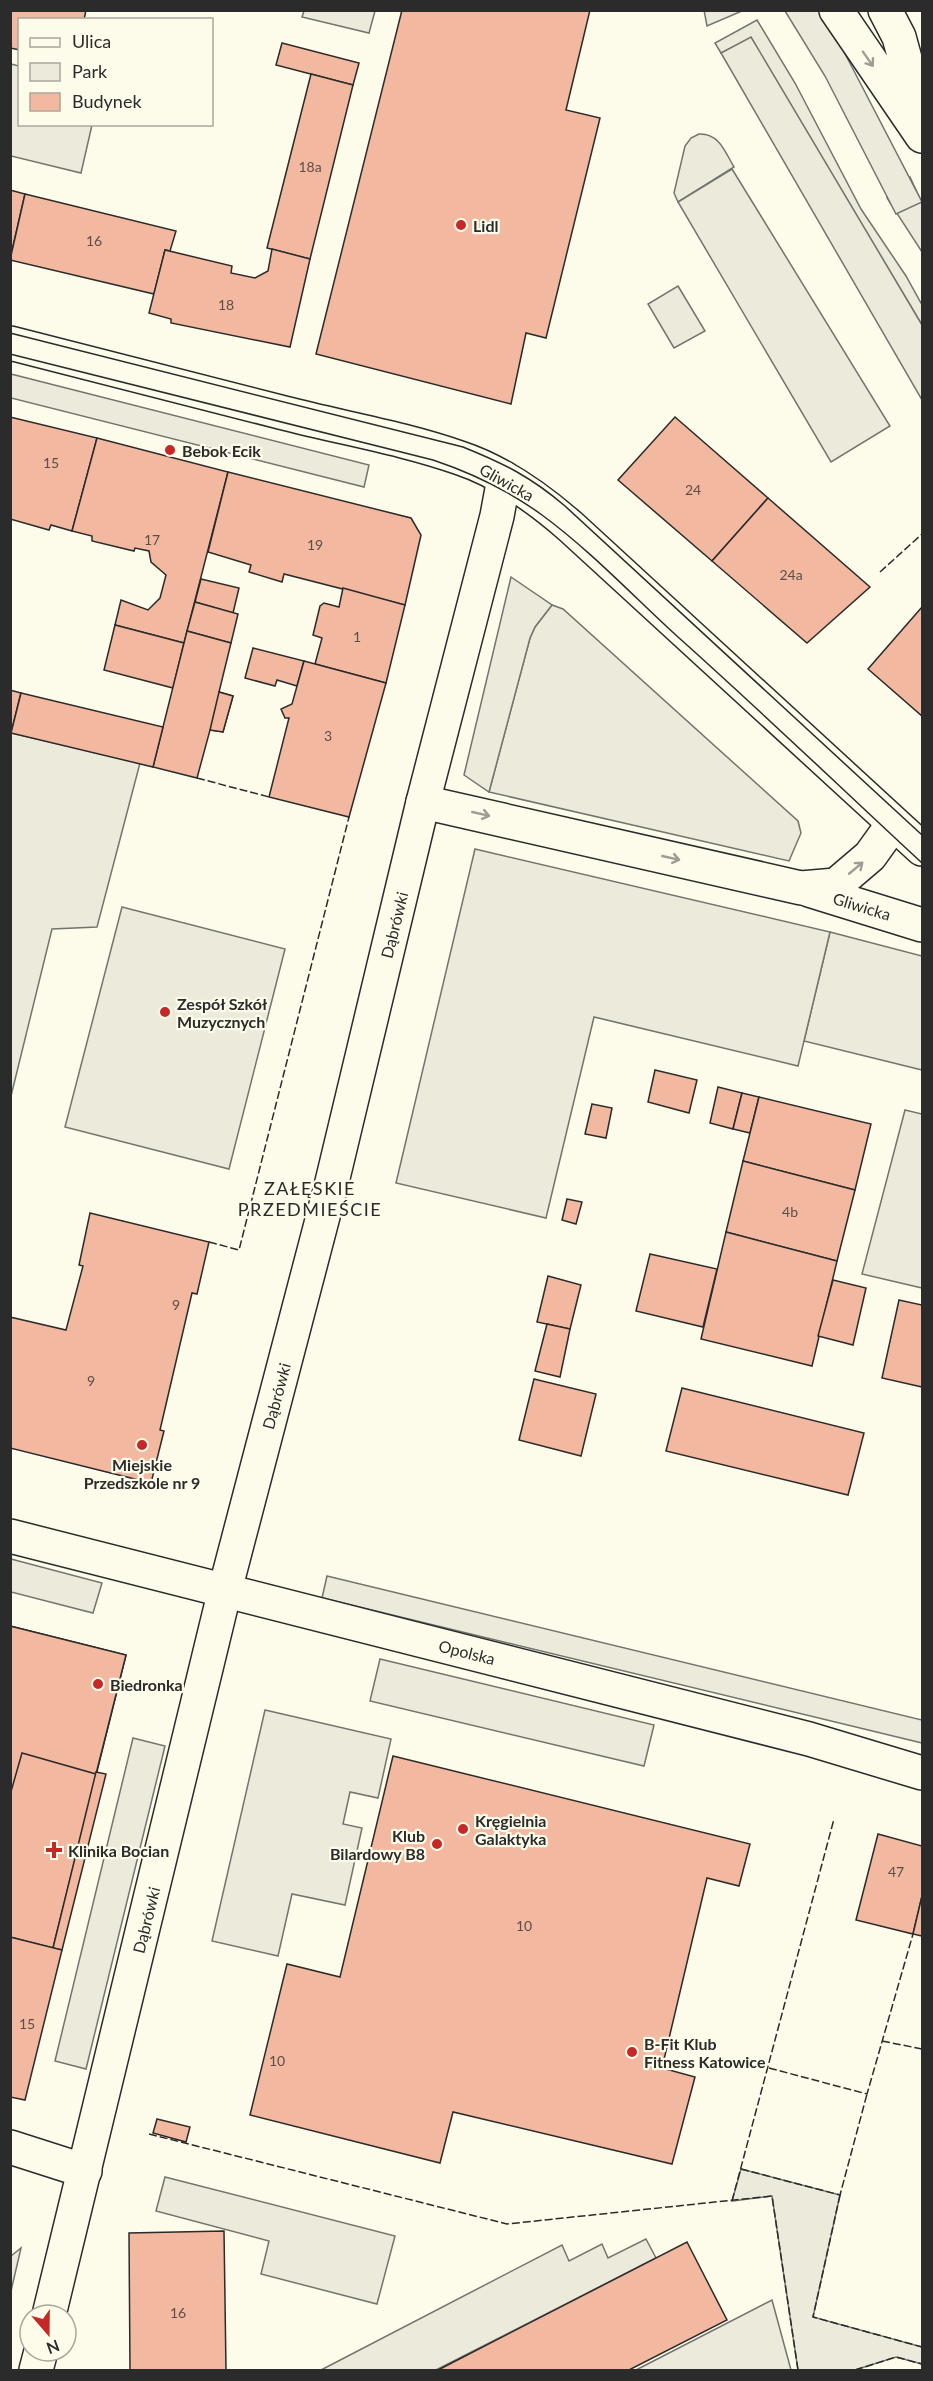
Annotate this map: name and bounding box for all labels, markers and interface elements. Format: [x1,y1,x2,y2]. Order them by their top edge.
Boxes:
legend [18,18,213,126]
text: Ulica [72,30,111,52]
one-way arrow [862,51,874,67]
text: Park [72,60,108,82]
text: Budynek [72,90,142,112]
house number: 18a [298,158,322,175]
place label: Lidl [473,216,498,235]
marker: Lidl [454,218,468,232]
house number: 16 [86,232,102,249]
house number: 18 [218,296,234,313]
place label: Bebok Ecik [182,441,261,460]
marker: Bebok Ecik [163,443,177,457]
house number: 15 [43,454,59,471]
street label: Gliwicka [476,459,538,505]
house number: 24 [685,481,701,498]
house number: 17 [144,531,160,548]
house number: 19 [307,536,323,553]
house number: 24a [779,566,803,583]
house number: 1 [353,628,361,645]
house number: 3 [324,727,332,744]
one-way arrow [470,809,490,820]
one-way arrow [660,853,680,864]
one-way arrow [848,862,864,875]
street label: Gliwicka [831,888,893,924]
street label: Dąbrówki [377,890,411,960]
place label: Zespół Szkół Muzycznych [177,994,268,1031]
marker: Zespół Szkół Muzycznych [158,1005,172,1019]
district label: ZAŁĘSKIE PRZEDMIEŚCIE [238,1177,382,1220]
house number: 4b [782,1203,798,1220]
house number: 9 [172,1296,180,1313]
street label: Dąbrówki [258,1361,294,1431]
house number: 9 [87,1372,95,1389]
marker: Miejskie Przedszkole nr 9 [135,1438,149,1452]
place label: Miejskie Przedszkole nr 9 [84,1455,200,1492]
street label: Opolska [437,1636,497,1668]
place label: Biedronka [110,1675,183,1694]
marker: Biedronka [91,1677,105,1691]
place label: Kręgielnia Galaktyka [475,1811,547,1848]
marker: Kręgielnia Galaktyka [456,1822,470,1836]
place label: Klub Bilardowy B8 [330,1826,425,1863]
marker: Klub Bilardowy B8 [430,1837,444,1851]
marker: Klinika Bocian [45,1841,63,1859]
place label: Klinika Bocian [68,1841,169,1860]
house number: 47 [888,1863,904,1880]
street label: Dąbrówki [129,1885,163,1955]
house number: 10 [516,1917,532,1934]
house number: 15 [19,2015,35,2032]
place label: B-Fit Klub Fitness Katowice [644,2034,766,2071]
marker: B-Fit Klub Fitness Katowice [625,2045,639,2059]
house number: 10 [269,2052,285,2069]
north arrow [18,2303,78,2363]
house number: 16 [170,2304,186,2321]
text: N [44,2337,62,2359]

